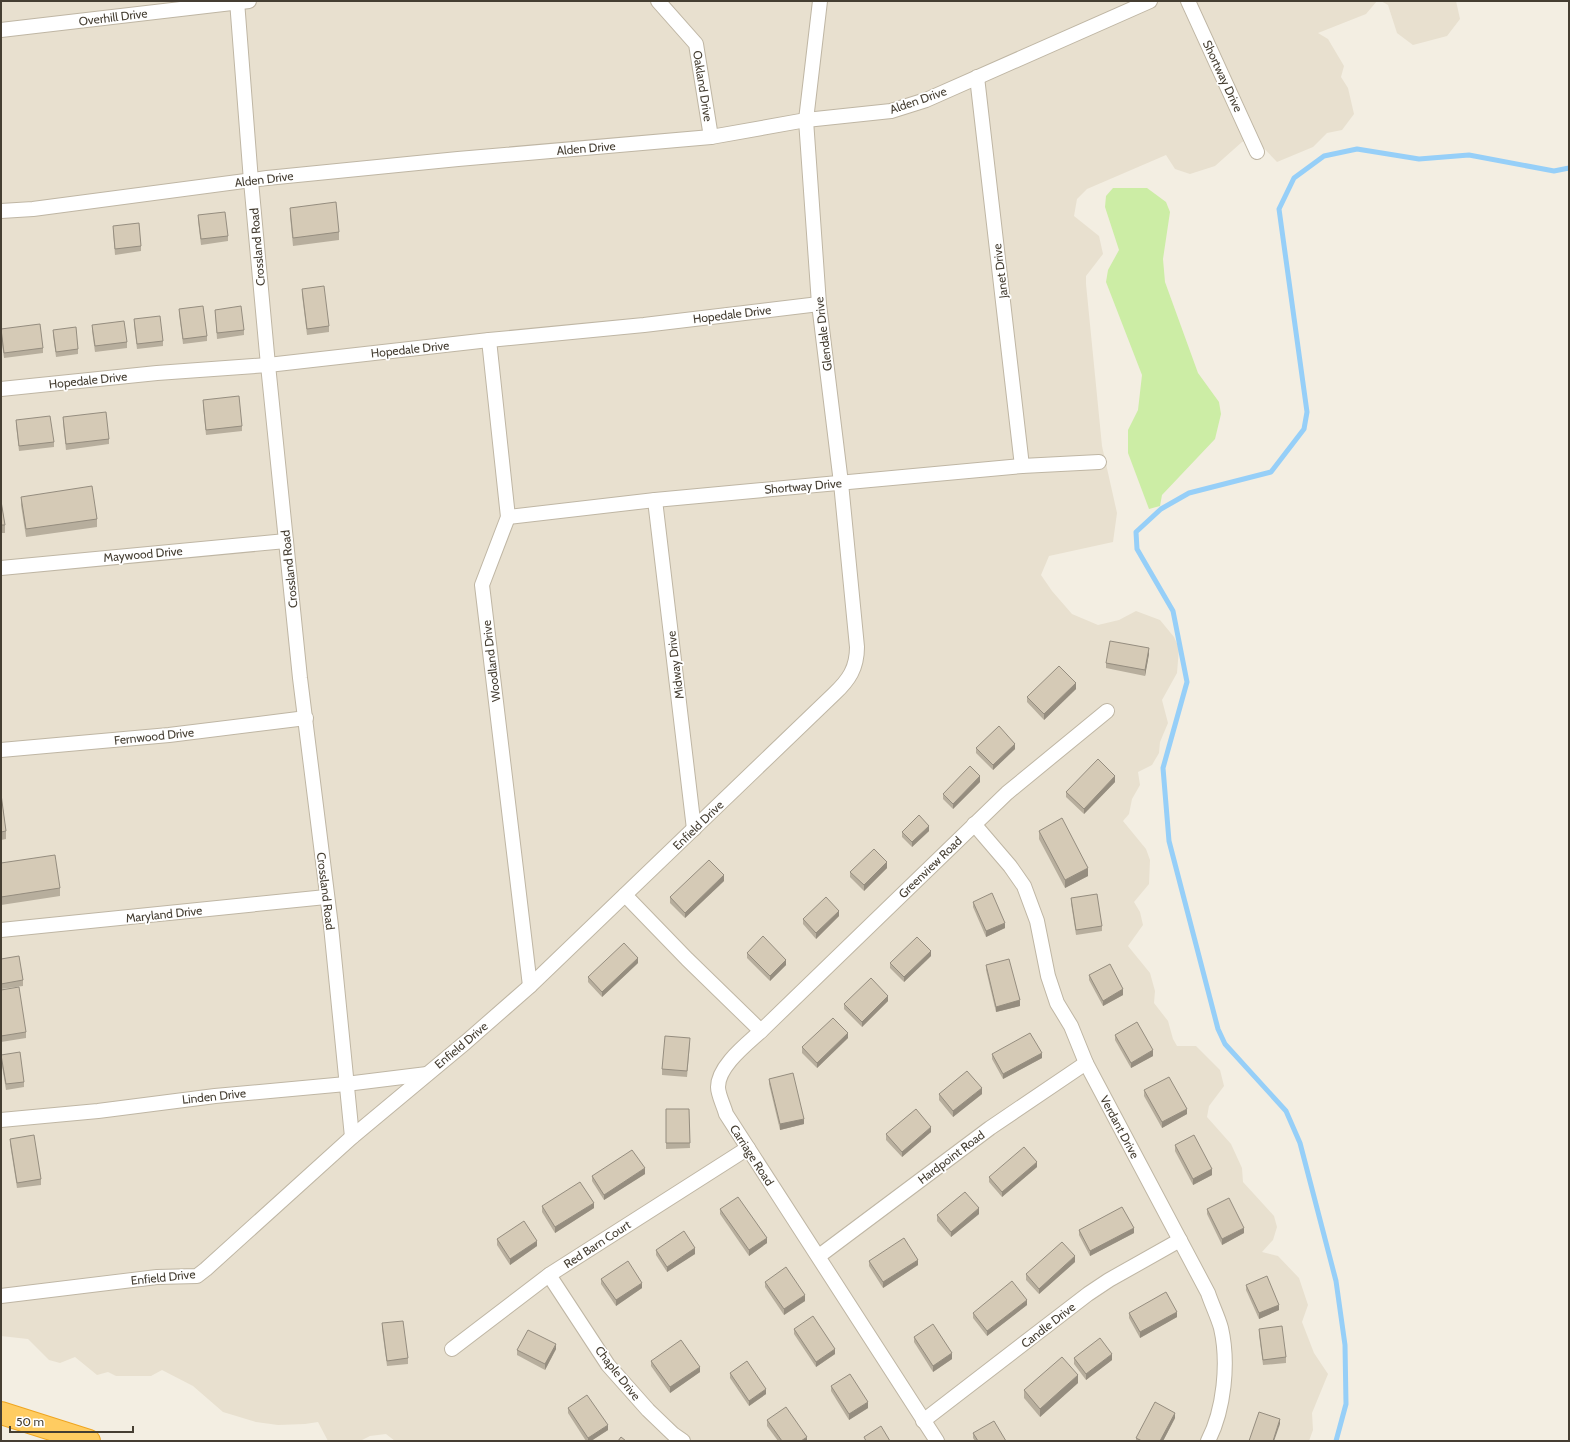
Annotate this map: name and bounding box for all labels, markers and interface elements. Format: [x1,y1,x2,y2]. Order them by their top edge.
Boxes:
street label: Overhill Drive [78,5,148,29]
street label: Shortway Drive [1200,38,1246,114]
street label: Oakland Drive [690,49,716,123]
street label: Alden Drive [888,83,948,117]
street label: Alden Drive [556,138,616,158]
street label: Alden Drive [234,168,294,190]
street label: Crossland Road [246,207,268,287]
street label: Janet Drive [989,243,1011,300]
street label: Glendale Drive [811,296,835,372]
street label: Hopedale Drive [692,302,772,326]
street label: Hopedale Drive [370,337,450,361]
street label: Hopedale Drive [48,368,128,392]
street label: Shortway Drive [764,475,842,497]
street label: Crossland Road [277,529,301,609]
street label: Maywood Drive [103,543,183,565]
street label: Woodland Drive [479,619,503,703]
street label: Midway Drive [663,630,687,700]
street label: Fernwood Drive [113,724,195,748]
street label: Enfield Drive [669,797,727,853]
street label: Greenview Road [895,833,965,901]
street label: Crossland Road [314,851,338,931]
street label: Maryland Drive [125,903,203,925]
street label: Enfield Drive [431,1018,491,1072]
street label: Linden Drive [181,1085,247,1107]
street label: Verdant Drive [1097,1093,1143,1161]
street label: Carriage Road [727,1122,777,1188]
street label: Hardpoint Road [915,1127,987,1187]
street label: Red Barn Court [561,1217,633,1271]
street label: Enfield Drive [130,1266,196,1288]
street label: Candle Drive [1018,1299,1078,1351]
street label: Chaple Drive [592,1343,644,1403]
scale bar [10,1408,133,1434]
text: 50 m [16,1414,44,1429]

